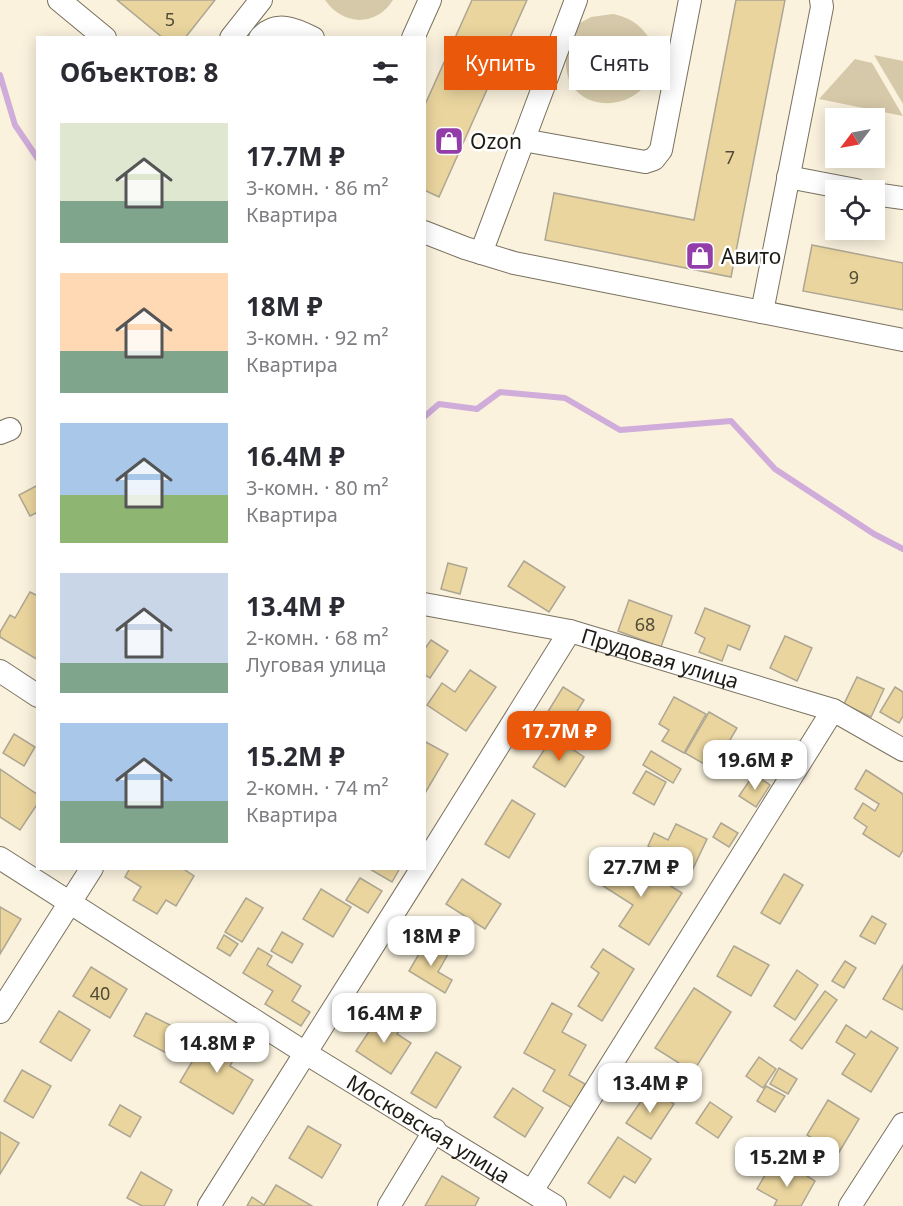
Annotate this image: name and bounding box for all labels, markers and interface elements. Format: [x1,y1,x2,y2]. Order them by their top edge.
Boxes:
house number: 5 [165,7,175,31]
chip: Купить [444,36,557,90]
chip: Снять [569,36,670,90]
text: Объектов: 8 [60,54,218,90]
icon: filters [369,56,402,89]
north arrow [825,108,885,168]
map controls [825,108,885,240]
shop icon: Ozon [433,125,465,157]
place label: Ozon [470,127,522,155]
text: 17.7M ₽ [246,138,345,174]
house number: 7 [725,145,735,169]
icon: home [108,147,180,219]
text: 3-комн. · 86 m² [246,174,389,201]
button: locate [825,180,885,240]
text: Квартира [246,201,338,228]
shop icon: Авито [684,240,716,272]
place label: Авито [721,242,781,270]
house number: 9 [849,265,859,289]
text: 18M ₽ [246,288,323,324]
icon: home [108,297,180,369]
text: 3-комн. · 92 m² [246,324,389,351]
text: Квартира [246,351,338,378]
text: 16.4M ₽ [246,438,345,474]
icon: home [108,447,180,519]
text: 3-комн. · 80 m² [246,474,389,501]
text: Квартира [246,501,338,528]
text: 13.4M ₽ [246,588,345,624]
icon: home [108,597,180,669]
house number: 68 [635,612,655,636]
street label: Прудовая улица [578,621,742,695]
text: 2-комн. · 68 m² [246,624,389,651]
text: Луговая улица [246,651,386,678]
pin: 17.7M ₽ [504,711,614,762]
text: 17.7M ₽ [521,717,597,744]
text: 15.2M ₽ [246,738,345,774]
pin: 19.6M ₽ [700,740,810,791]
text: 19.6M ₽ [717,746,793,773]
icon: home [108,747,180,819]
text: 2-комн. · 74 m² [246,774,389,801]
text: Квартира [246,801,338,828]
pin: 27.7M ₽ [586,847,696,898]
text: 27.7M ₽ [603,853,679,880]
pin: 18M ₽ [389,916,473,967]
text: 18M ₽ [402,922,460,949]
house number: 40 [90,981,110,1005]
pin: 16.4M ₽ [329,993,439,1044]
text: 16.4M ₽ [346,999,422,1026]
pin: 14.8M ₽ [162,1023,272,1074]
text: 14.8M ₽ [179,1029,255,1056]
pin: 13.4M ₽ [595,1063,705,1114]
street label: Московская улица [342,1068,516,1189]
text: 13.4M ₽ [612,1069,688,1096]
pin: 15.2M ₽ [732,1137,842,1188]
text: 15.2M ₽ [749,1143,825,1170]

